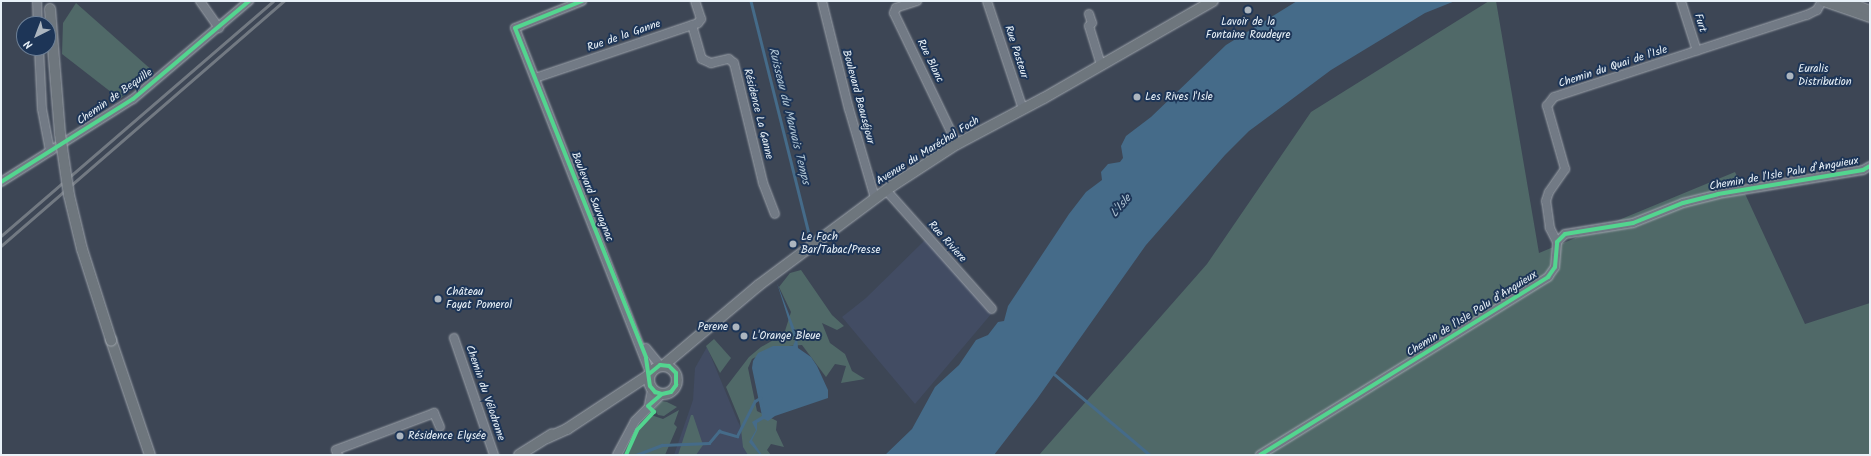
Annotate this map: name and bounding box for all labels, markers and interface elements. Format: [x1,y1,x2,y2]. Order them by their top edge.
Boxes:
marker: Lavoir de la Fontaine Roudeyre [1243,5,1253,15]
street label: Furt [1691,12,1709,34]
north arrow [16,16,56,56]
place label: Lavoir de la Fontaine Roudeyre [1206,16,1290,42]
street label: Rue de la Ganne [586,17,662,55]
street label: Rue Pasteur [1001,24,1031,80]
text: N [20,35,37,53]
street label: Rue Blanc [914,37,946,85]
street label: Chemin du Quai de l'Isle [1557,43,1669,91]
water label: Ruisseau du Mauvais Temps [765,46,813,186]
street label: Boulevard Beauséjour [839,48,877,146]
place label: Euralis Distribution [1798,63,1852,89]
street label: Chemin de Bequille [75,66,155,128]
street label: Résidence La Ganne [740,67,776,161]
marker: Euralis Distribution [1785,71,1795,81]
place label: Les Rives l'Isle [1145,90,1213,104]
marker: Les Rives l'Isle [1132,92,1142,102]
street label: Avenue du Maréchal Foch [874,114,982,188]
street label: Boulevard Sauvagnac [568,150,616,244]
street label: Chemin de l'Isle Palu d’Anguieux [1708,154,1860,194]
water label: L'Isle [1107,192,1135,220]
street label: Rue Riviere [925,219,969,265]
place label: Le Foch Bar/Tabac/Presse [801,231,880,257]
marker: Le Foch Bar/Tabac/Presse [788,239,798,249]
street label: Chemin de l'Isle Palu d’Anguieux [1404,268,1540,360]
place label: Château Fayat Pomerol [446,286,512,312]
marker: Château Fayat Pomerol [433,294,443,304]
place label: Perene [698,320,728,334]
marker: Perene [731,322,741,332]
place label: L'Orange Bleue [752,329,820,343]
marker: L'Orange Bleue [739,331,749,341]
street label: Chemin du Vélodrome [462,343,508,443]
place label: Résidence Elysée [408,429,486,443]
marker: Résidence Elysée [395,431,405,441]

